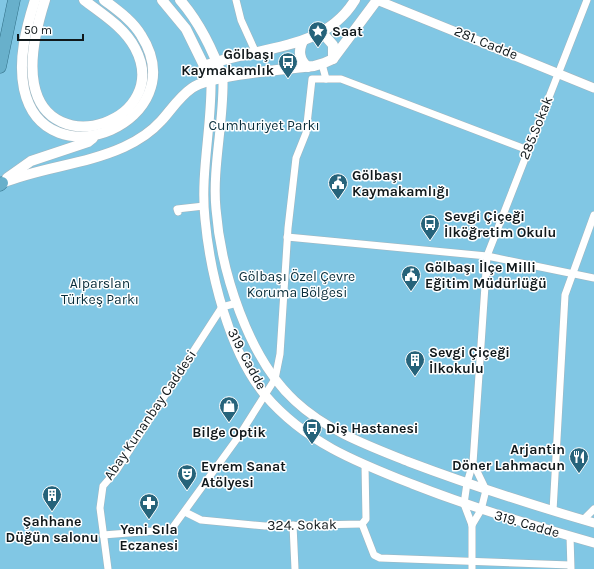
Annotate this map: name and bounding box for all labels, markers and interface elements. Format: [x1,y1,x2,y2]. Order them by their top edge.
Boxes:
scale bar [18,16,83,42]
place icon: Saat [307,20,329,48]
text: 50 m [24,23,52,37]
place label: Saat [332,23,363,40]
street label: 281. Cadde [452,23,520,63]
place label: Gölbaşı Kaymakamlık [181,46,275,79]
bus stop icon: Gölbaşı Kaymakamlık [277,51,299,79]
street label: 285.Sokak [516,94,556,162]
park label: Cumhuriyet Parkı [208,117,320,134]
place label: Gölbaşı Kaymakamlığı [352,167,449,200]
public building icon: Gölbaşı Kaymakamlığı [327,172,349,200]
place label: Sevgi Çiçeği İlköğretim Okulu [444,208,556,241]
bus stop icon: Sevgi Çiçeği İlköğretim Okulu [419,213,441,241]
place label: Gölbaşı İlçe Milli Eğitim Müdürlüğü [425,259,547,292]
public building icon: Gölbaşı İlçe Milli Eğitim Müdürlüğü [400,264,422,292]
park label: Gölbaşı Özel Çevre Koruma Bölgesi [239,268,355,301]
park label: Alparslan Türkeş Parkı [61,275,139,308]
street label: 319. Cadde [224,325,270,393]
place label: Sevgi Çiçeği İlkokulu [429,344,510,377]
street label: Abay Kunanbay Caddesi [100,347,200,483]
building icon: Sevgi Çiçeği İlkokulu [404,349,426,377]
shop icon: Bilge Optik [218,395,240,423]
bus stop icon: Diş Hastanesi [301,417,323,445]
place label: Diş Hastanesi [326,420,418,437]
place label: Bilge Optik [192,424,266,441]
place label: Arjantin Döner Lahmacun [452,441,565,474]
restaurant icon: Arjantin Döner Lahmacun [568,446,590,474]
place label: Evrem Sanat Atölyesi [201,458,286,491]
theatre icon: Evrem Sanat Atölyesi [176,463,198,491]
building icon: Şahhane Düğün salonu [41,484,63,512]
pharmacy icon: Yeni Sıla Eczanesi [138,492,160,520]
street label: 319. Cadde [492,507,562,541]
place label: Şahhane Düğün salonu [6,513,98,546]
street label: 324. Sokak [267,516,337,534]
place label: Yeni Sıla Eczanesi [120,521,178,554]

